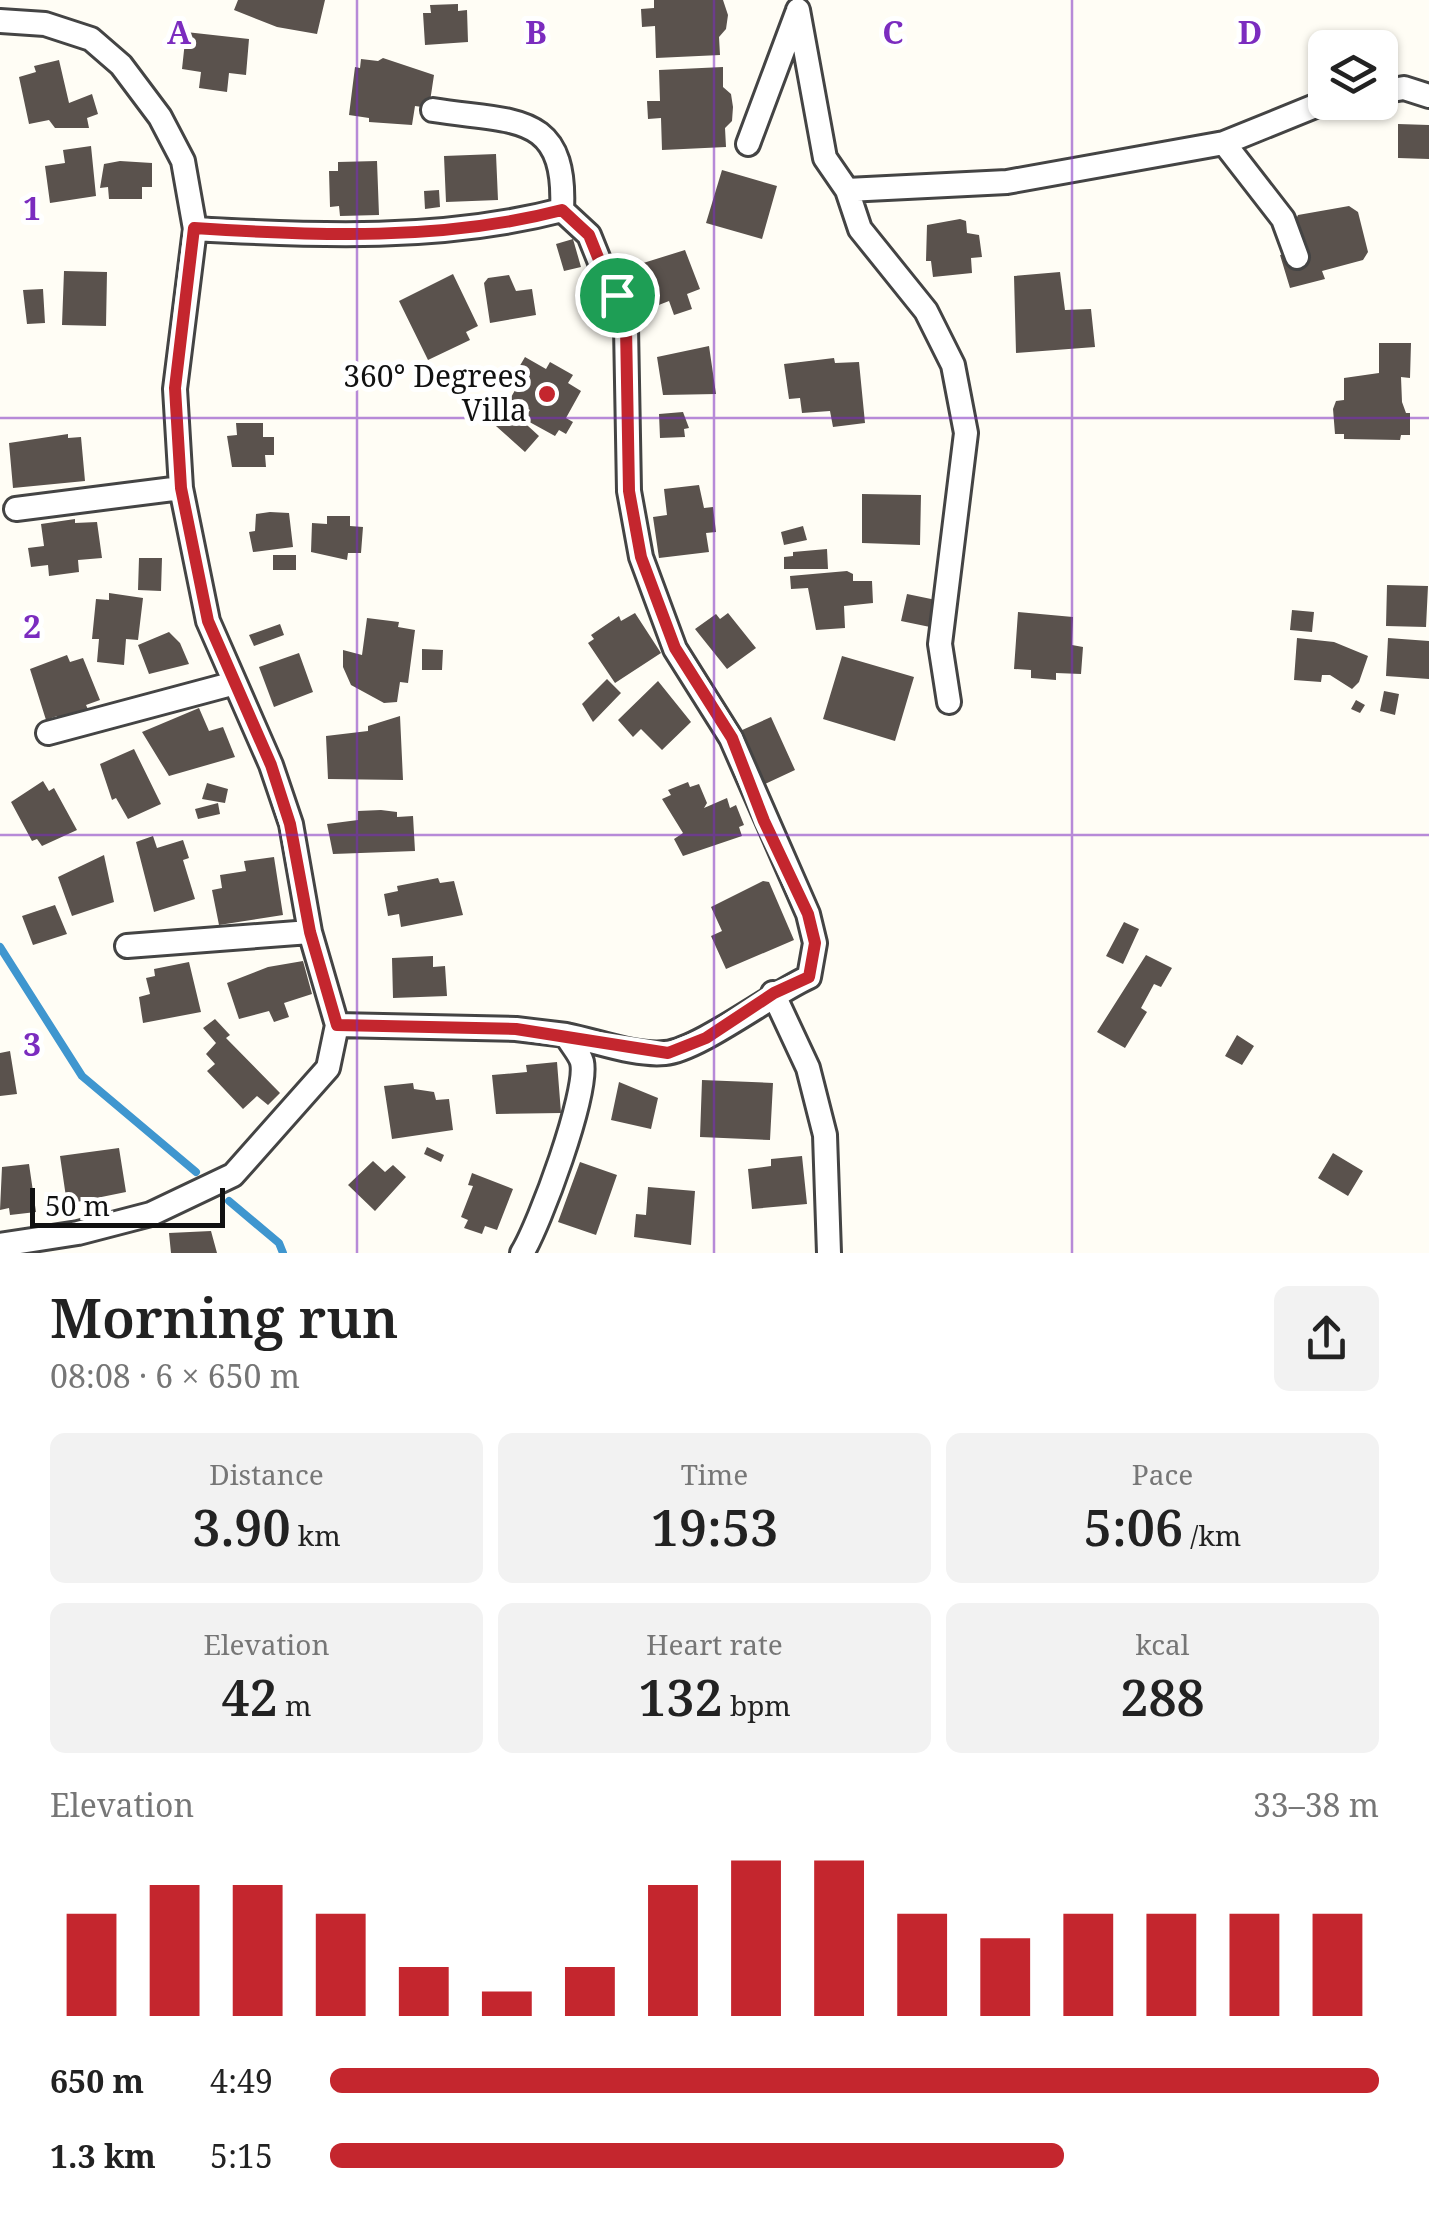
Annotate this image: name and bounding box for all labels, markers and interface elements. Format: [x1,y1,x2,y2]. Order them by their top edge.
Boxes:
text: A [167,10,192,53]
text: B [525,10,547,53]
text: C [882,10,904,53]
text: D [1238,10,1262,53]
map controls [1308,30,1398,120]
button: layers [1308,30,1398,120]
text: 1 [23,186,41,229]
pin [575,253,660,338]
icon: arrive [590,268,645,323]
place label: 360° Degrees Villa [343,355,527,430]
marker: 360° Degrees Villa [536,383,558,405]
text: 2 [23,604,41,647]
text: 3 [23,1022,41,1065]
scale bar [30,1183,225,1228]
text: 50 m [45,1186,110,1224]
text: Morning run [50,1279,399,1354]
button: share [1274,1286,1379,1391]
text: 08:08 · 6 × 650 m [50,1354,300,1397]
text: Distance [209,1455,324,1493]
text: Time [681,1455,748,1493]
text: Pace [1132,1455,1193,1493]
text: 3.90 [192,1493,291,1561]
text: 19:53 [651,1493,778,1561]
text: 5:06 [1084,1493,1183,1561]
text: km [291,1516,341,1554]
text: /km [1183,1516,1241,1554]
text: Elevation [203,1625,330,1663]
text: Heart rate [646,1625,783,1663]
text: kcal [1135,1625,1190,1663]
text: 42 [221,1663,278,1731]
text: 132 [638,1663,723,1731]
text: 288 [1120,1663,1205,1731]
text: m [278,1686,312,1724]
text: bpm [723,1686,791,1724]
text: Elevation [50,1783,194,1826]
text: 33–38 m [1253,1783,1379,1826]
text: 650 m [50,2059,144,2102]
text: 4:49 [210,2059,273,2102]
text: 1.3 km [50,2134,156,2177]
text: 5:15 [210,2134,273,2177]

